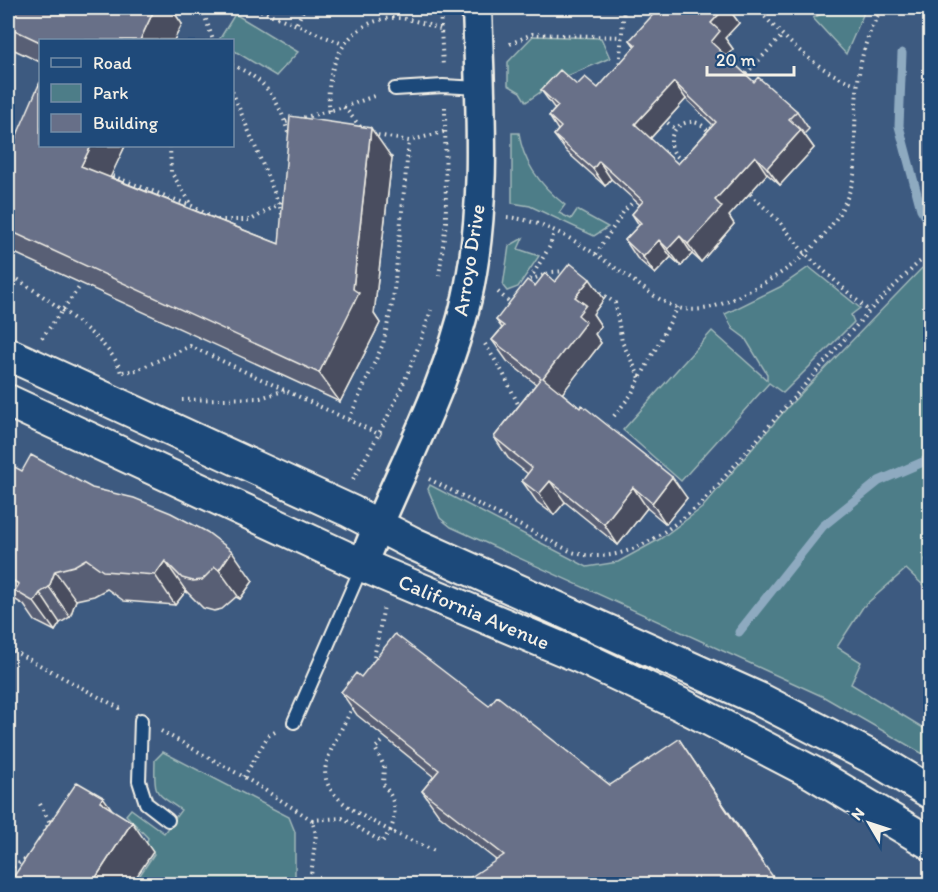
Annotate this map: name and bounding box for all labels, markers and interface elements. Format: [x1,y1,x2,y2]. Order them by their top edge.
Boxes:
legend [39,39,234,147]
scale bar [707,39,794,77]
text: 20 m [716,49,756,71]
text: Road [93,52,132,74]
text: Park [93,82,128,104]
text: Building [93,112,159,134]
street label: Arroyo Drive [447,202,490,318]
street label: California Avenue [395,568,554,655]
north arrow [839,793,899,853]
text: N [847,804,869,824]

